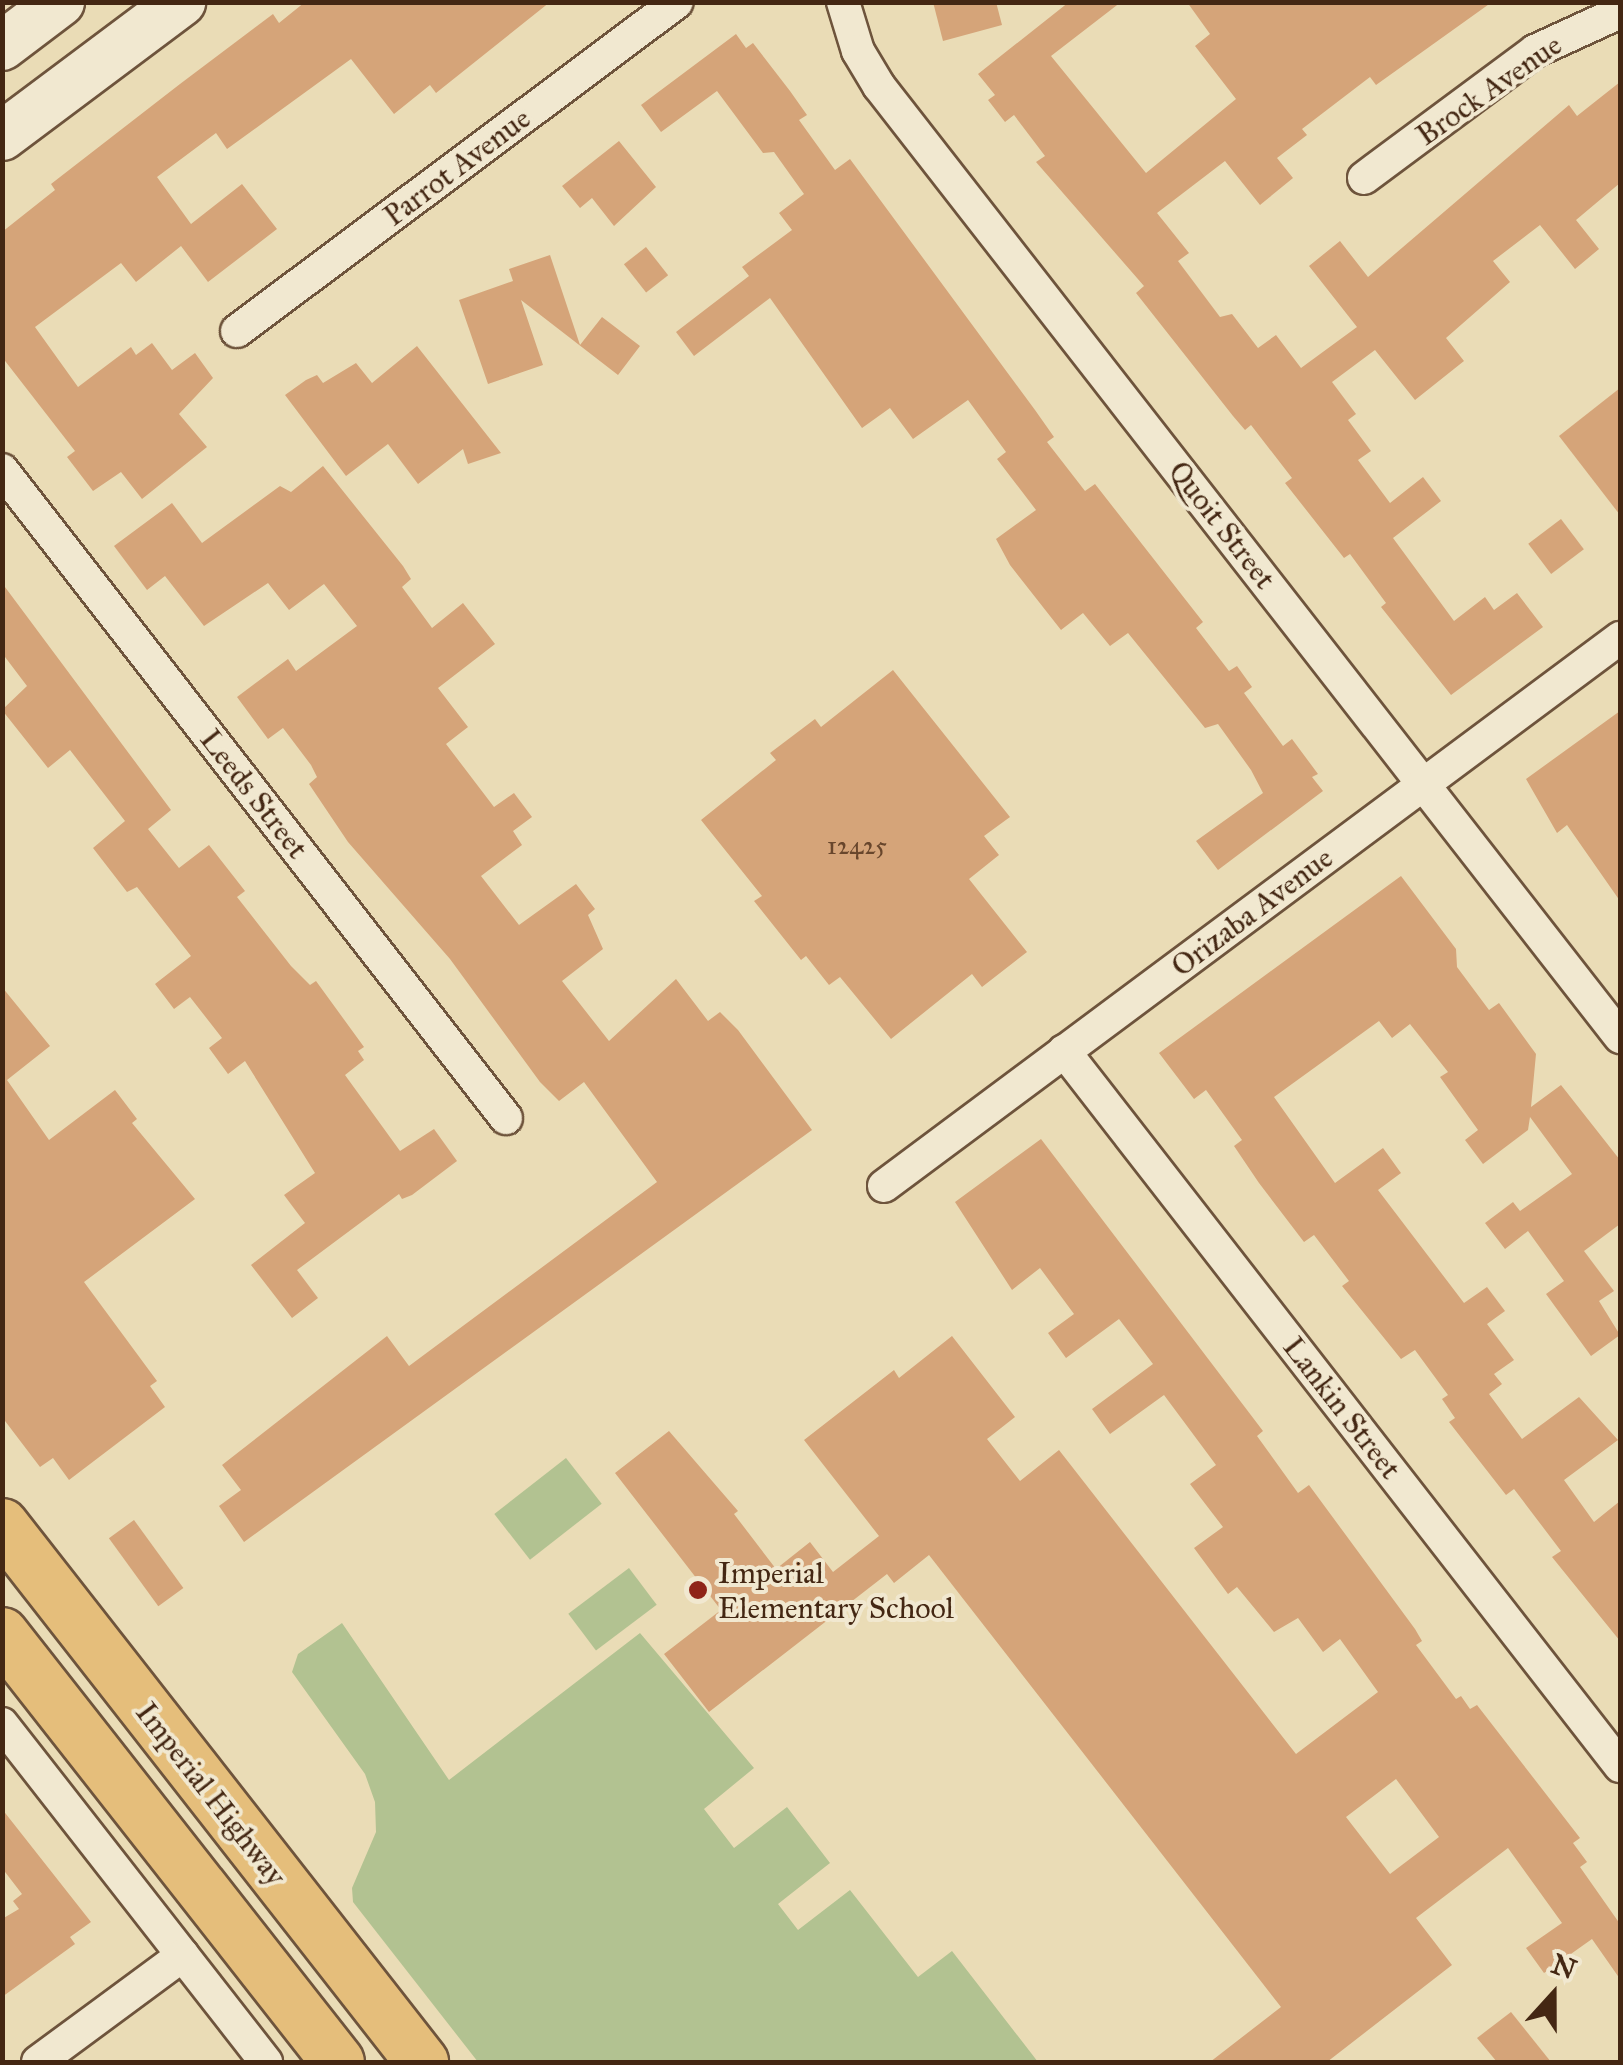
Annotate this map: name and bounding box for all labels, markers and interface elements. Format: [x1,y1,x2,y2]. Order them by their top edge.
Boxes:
street label: Brock Avenue [1409,27,1569,153]
street label: Parrot Avenue [377,100,537,234]
street label: Quoit Street [1161,454,1283,596]
street label: Leeds Street [192,722,316,866]
house number: 12425 [827,831,887,861]
street label: Orizaba Avenue [1164,840,1340,984]
street label: Lankin Street [1275,1330,1409,1486]
place label: Imperial Elementary School [718,1555,954,1626]
marker: Imperial Elementary School [687,1579,709,1601]
street label: Imperial Highway [128,1695,294,1893]
north arrow [1503,1945,1603,2045]
text: N [1547,1946,1581,1987]

